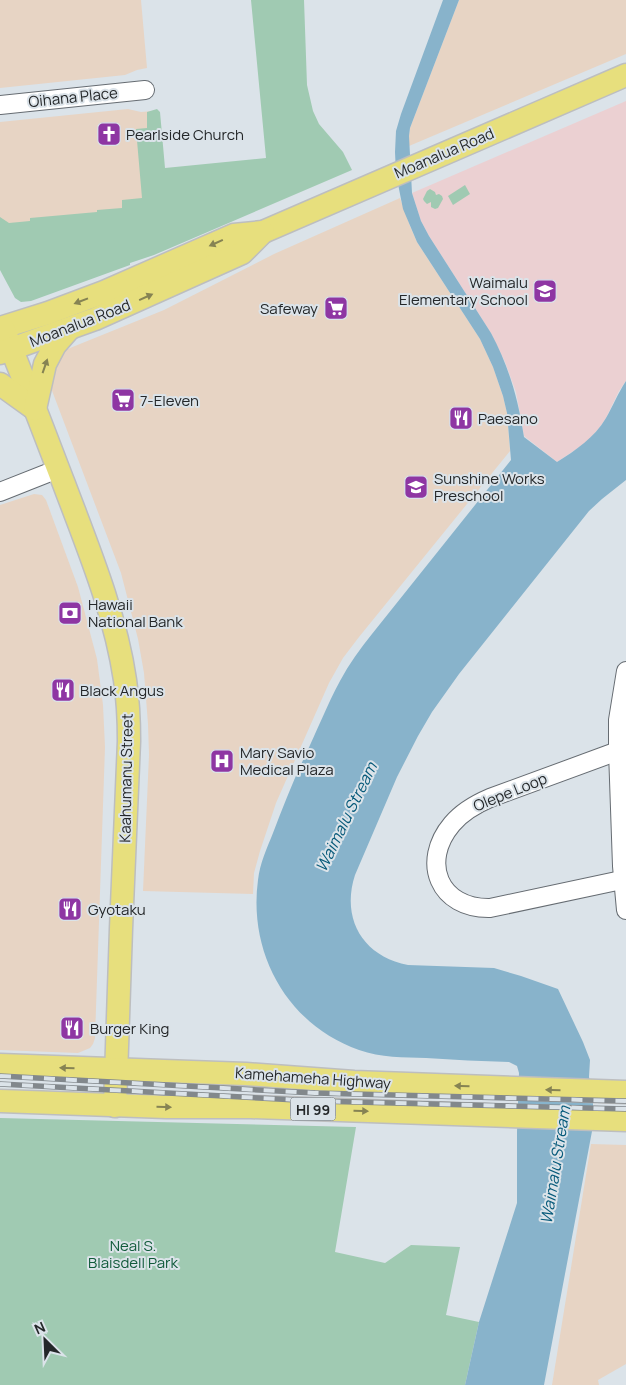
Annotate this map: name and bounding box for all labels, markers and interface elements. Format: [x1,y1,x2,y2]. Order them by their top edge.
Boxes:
street label: Oihana Place [27,82,119,112]
church icon: Pearlside Church [96,121,122,147]
street label: Moanalua Road [391,123,497,183]
place label: Pearlside Church [126,124,244,145]
one-way arrow [209,239,223,247]
place label: Waimalu Elementary School [399,272,528,310]
school or university icon: Waimalu Elementary School [532,278,558,304]
one-way arrow [139,292,153,300]
street label: Moanalua Road [27,294,133,352]
supermarket icon: Safeway [323,295,349,321]
one-way arrow [73,298,88,305]
place label: Safeway [260,298,318,319]
one-way arrow [41,358,49,373]
supermarket icon: 7-Eleven [110,387,136,413]
place label: 7-Eleven [140,390,199,411]
restaurant icon: Paesano [448,405,474,431]
place label: Paesano [478,408,538,429]
place label: Sunshine Works Preschool [434,468,545,506]
school or university icon: Sunshine Works Preschool [403,474,429,500]
place label: Hawaii National Bank [88,594,183,632]
bank icon: Hawaii National Bank [57,600,83,626]
restaurant icon: Black Angus [50,677,76,703]
place label: Black Angus [80,680,164,701]
street label: Kaahumanu Street [114,713,138,843]
place label: Mary Savio Medical Plaza [240,742,334,780]
hospital icon: Mary Savio Medical Plaza [209,748,235,774]
water label: Waimalu Stream [310,757,383,875]
street label: Olepe Loop [470,768,550,816]
restaurant icon: Gyotaku [57,896,83,922]
place label: Gyotaku [88,899,146,920]
restaurant icon: Burger King [59,1015,85,1041]
place label: Burger King [90,1018,169,1039]
street label: Kamehameha Highway [234,1062,392,1094]
one-way arrow [59,1063,75,1071]
one-way arrow [454,1082,470,1090]
one-way arrow [544,1085,560,1093]
road number: HI 99 [290,1098,336,1120]
one-way arrow [156,1103,172,1111]
water label: Waimalu Stream [535,1103,575,1226]
one-way arrow [354,1107,370,1115]
park label: Neal S. Blaisdell Park [88,1235,179,1273]
north arrow [20,1315,70,1365]
text: N [31,1317,48,1338]

